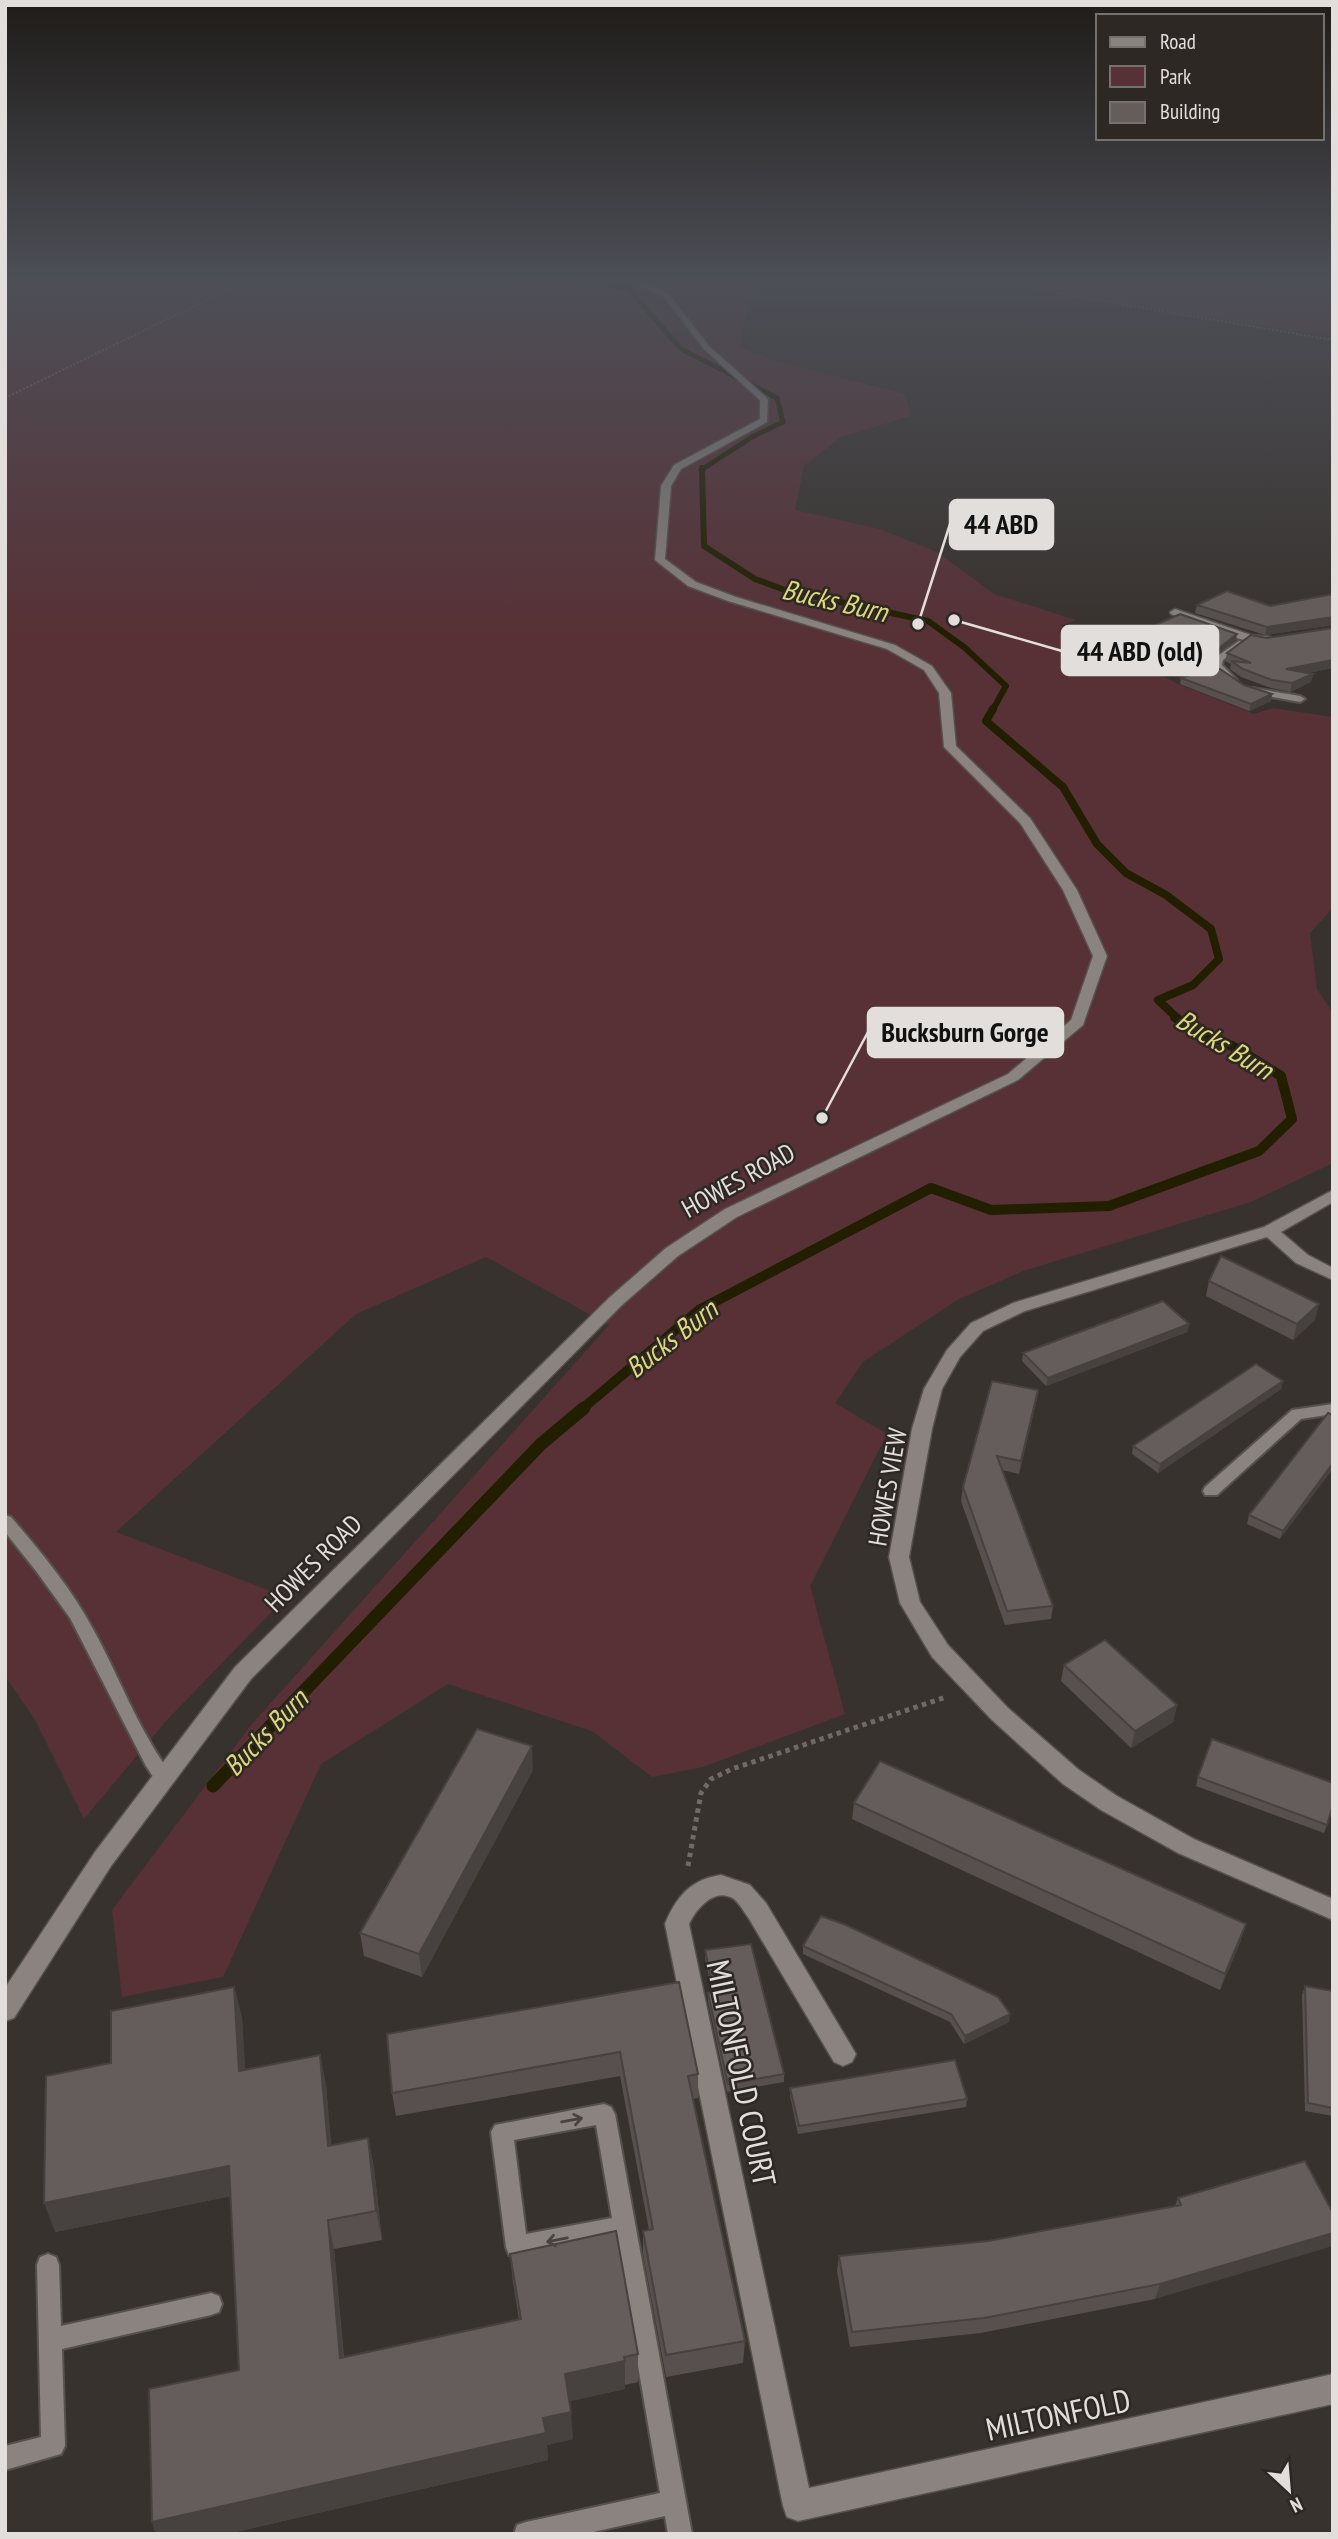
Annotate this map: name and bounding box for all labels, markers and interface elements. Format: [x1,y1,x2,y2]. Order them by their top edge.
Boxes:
legend [1096,14,1324,140]
text: Road [1160,28,1196,55]
text: Park [1160,63,1191,90]
text: Building [1160,98,1220,125]
callout: 44 ABD [950,500,1053,549]
text: 44 ABD [964,505,1038,542]
water label: Bucks Burn [779,570,893,630]
callout: 44 ABD (old) [1062,626,1218,675]
text: 44 ABD (old) [1077,632,1203,669]
water label: Bucks Burn [1170,1001,1282,1088]
callout: Bucksburn Gorge [868,1008,1063,1057]
text: Bucksburn Gorge [881,1013,1049,1050]
street label: HOWES ROAD [676,1135,800,1225]
water label: Bucks Burn [617,1289,726,1385]
street label: HOWES VIEW [860,1425,914,1549]
street label: HOWES ROAD [257,1507,369,1619]
water label: Bucks Burn [215,1679,317,1783]
street label: MILTONFOLD COURT [698,1956,786,2190]
one-way arrow [560,2113,583,2126]
one-way arrow [546,2233,569,2247]
street label: MILTONFOLD [982,2378,1134,2450]
north arrow [1254,2455,1324,2525]
text: N [1287,2492,1306,2518]

